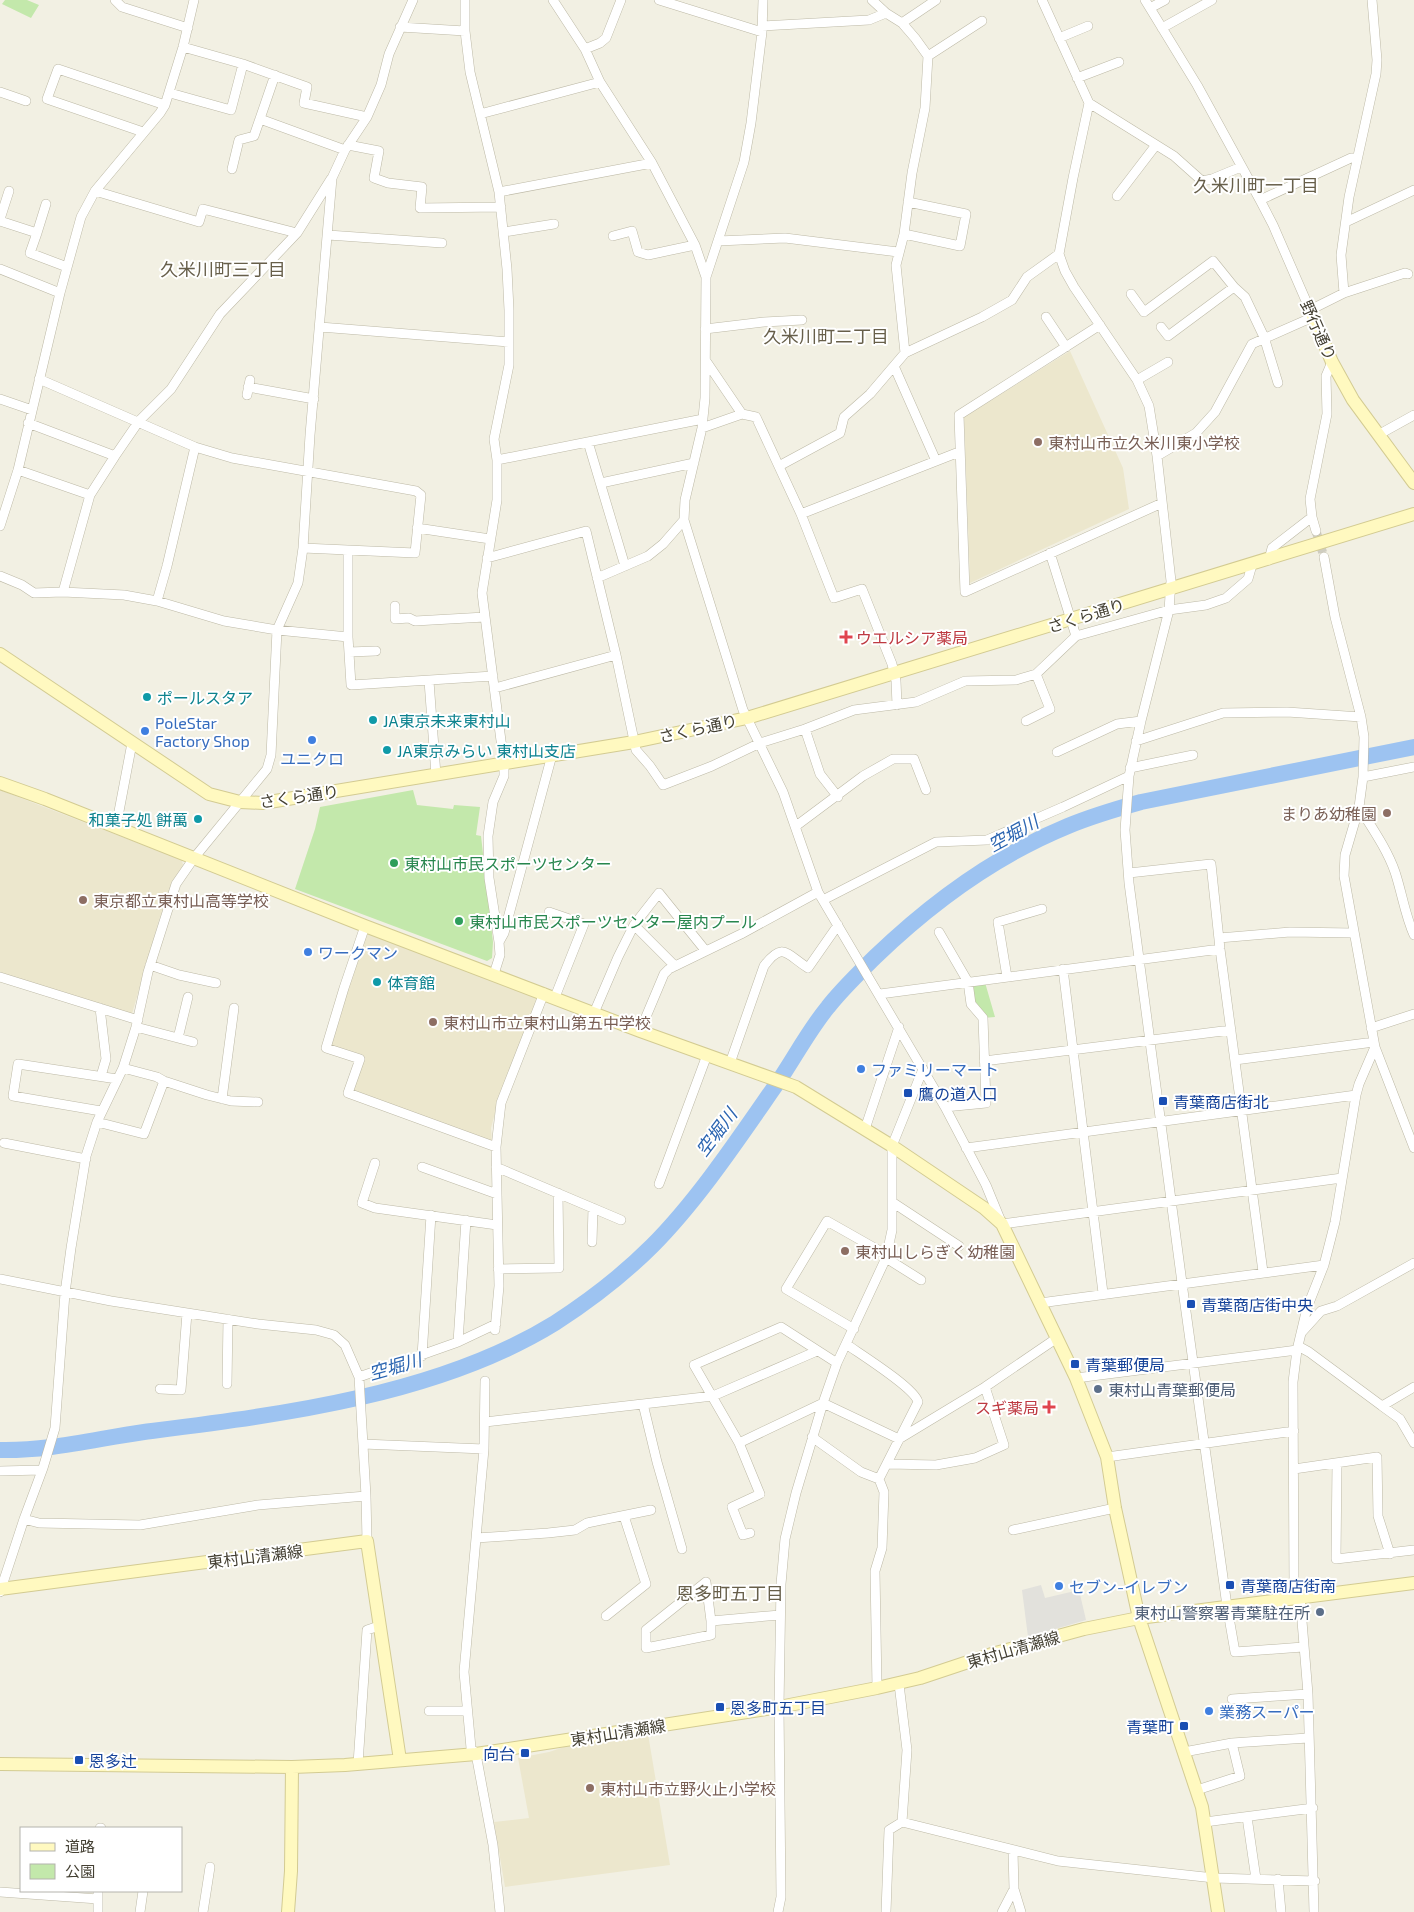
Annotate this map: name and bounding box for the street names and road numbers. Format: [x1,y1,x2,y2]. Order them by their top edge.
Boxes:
street label: 野行通り [1297,297,1341,363]
street label: さくら通り [1045,594,1127,636]
street label: さくら通り [657,710,739,746]
street label: さくら通り [258,781,340,811]
street label: 東村山清瀬線 [206,1541,304,1571]
street label: 東村山清瀬線 [964,1627,1062,1671]
street label: 東村山清瀬線 [569,1715,667,1749]

